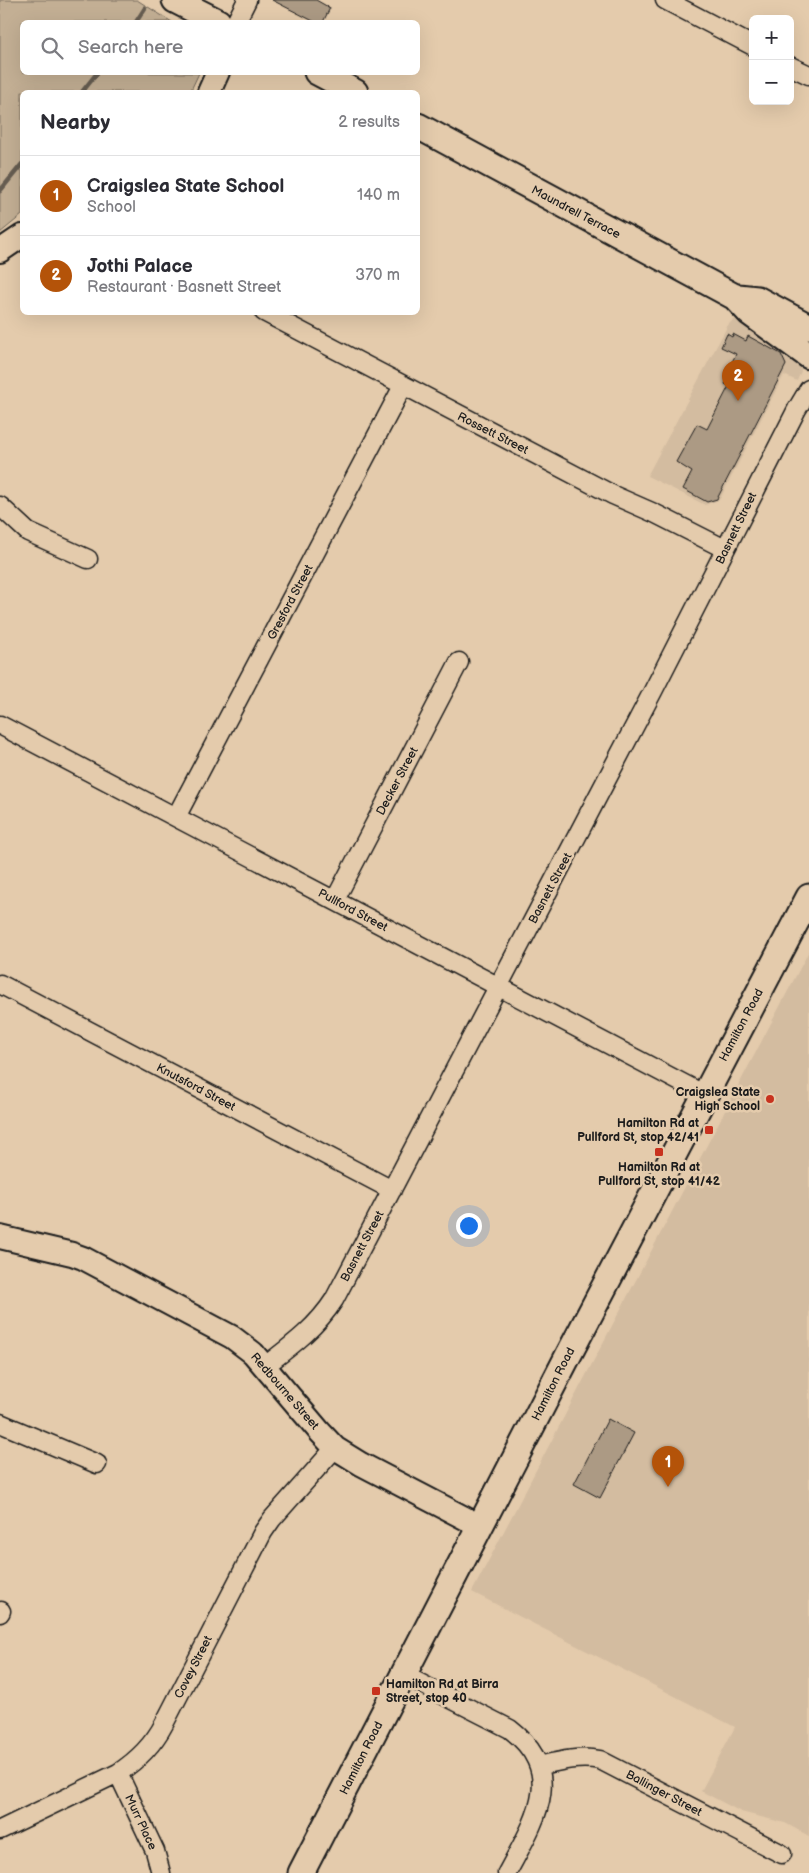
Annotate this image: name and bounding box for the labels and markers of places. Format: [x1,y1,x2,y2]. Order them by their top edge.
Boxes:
pin: 2 [722,360,754,401]
place label: Craigslea State High School [676,1085,760,1114]
marker: Craigslea State High School [764,1093,776,1105]
place label: Hamilton Rd at Pullford St, stop 42/41 [577,1116,699,1145]
marker: Hamilton Rd at Pullford St, stop 42/41 [703,1124,715,1136]
marker: Hamilton Rd at Pullford St, stop 41/42 [653,1146,665,1158]
place label: Hamilton Rd at Pullford St, stop 41/42 [598,1160,721,1189]
pin: 1 [652,1446,684,1487]
place label: Hamilton Rd at Birra Street, stop 40 [386,1677,499,1706]
marker: Hamilton Rd at Birra Street, stop 40 [370,1685,382,1697]

